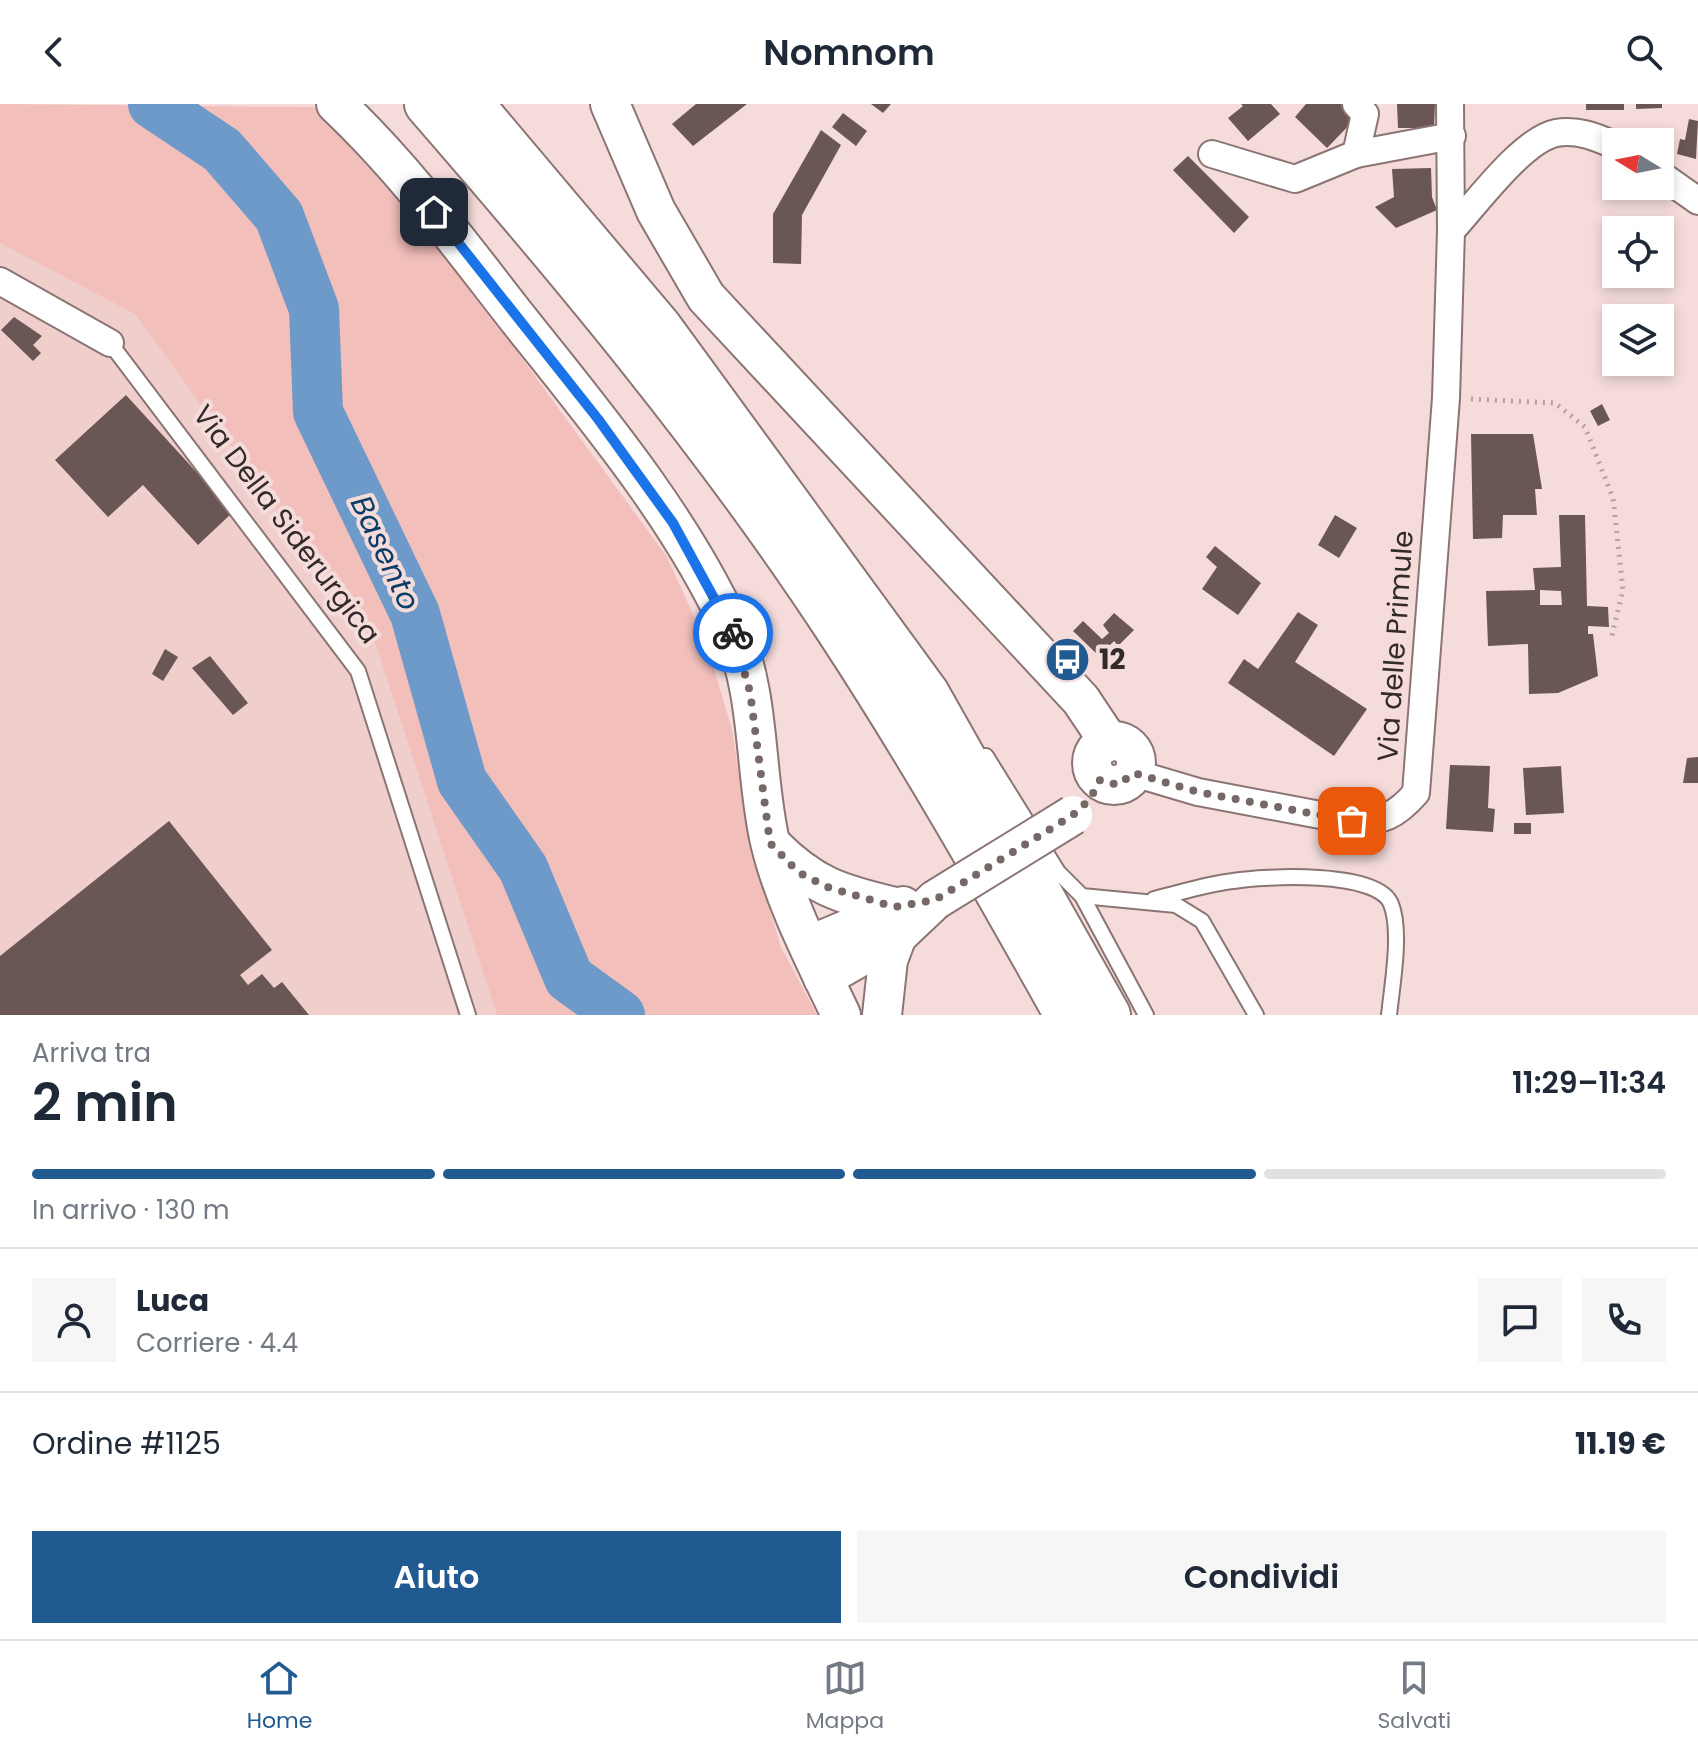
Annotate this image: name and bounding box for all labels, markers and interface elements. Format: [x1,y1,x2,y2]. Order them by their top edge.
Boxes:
text: Nomnom [763,27,935,78]
icon: back [32,30,76,74]
icon: search [1622,30,1666,74]
north arrow [1602,128,1674,200]
map controls [1602,128,1674,376]
pin [400,178,468,246]
icon: home [412,190,456,234]
button: locate [1602,216,1674,288]
button: layers [1602,304,1674,376]
street label: Via Della Siderurgica [184,397,389,652]
water label: Basento [340,488,431,617]
street label: Via delle Primule [1368,529,1423,763]
courier [693,593,773,673]
icon: bike [711,611,755,655]
bus stop icon: 12 [1044,635,1092,683]
place label: 12 [1099,640,1126,679]
pin [1318,787,1386,855]
icon: bag [1330,799,1374,843]
text: Arriva tra [32,1035,151,1071]
text: 11:29–11:34 [1512,1061,1666,1104]
text: 2 min [32,1066,178,1139]
text: In arrivo · 130 m [32,1192,230,1228]
button: person [32,1278,116,1362]
button: chat [1478,1278,1562,1362]
button: phone [1582,1278,1666,1362]
text: Luca [136,1279,209,1322]
text: Corriere · 4.4 [136,1325,298,1361]
text: Ordine #1125 [32,1422,221,1465]
text: 11.19 € [1575,1422,1666,1465]
button: Aiuto [32,1531,841,1623]
button: Condividi [857,1531,1666,1623]
tab: Home [247,1656,312,1737]
tab: Mappa [806,1656,884,1737]
tab: Salvati [1377,1656,1451,1737]

